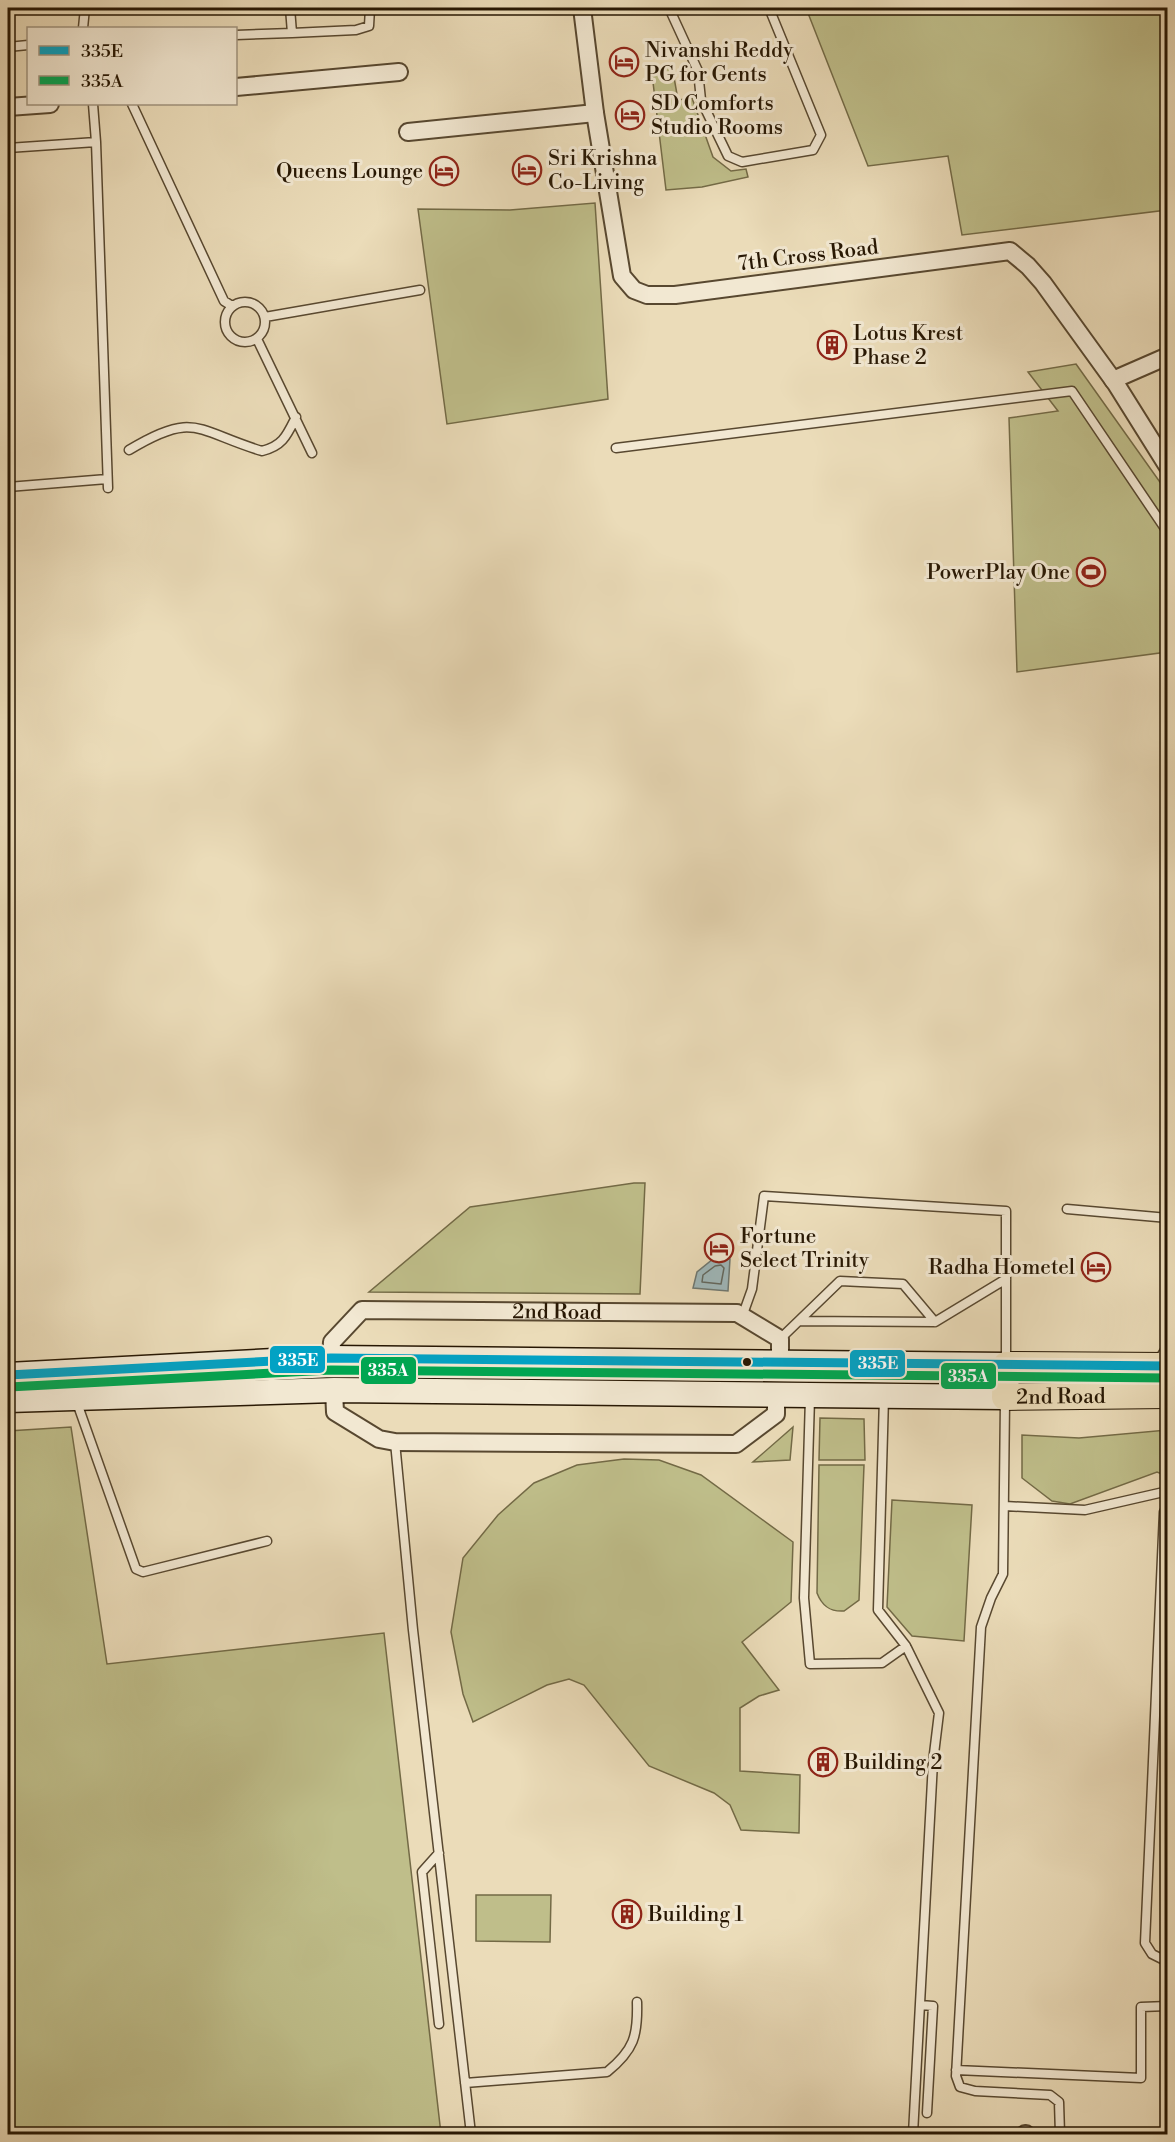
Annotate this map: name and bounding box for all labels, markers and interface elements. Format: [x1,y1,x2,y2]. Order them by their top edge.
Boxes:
legend [27,27,237,105]
place label: Nivanshi Reddy PG for Gents [645,38,794,88]
text: 335E [81,40,123,63]
hotel icon: Nivanshi Reddy PG for Gents [608,46,640,78]
text: 335A [81,70,124,93]
place label: SD Comforts Studio Rooms [651,91,783,141]
hotel icon: SD Comforts Studio Rooms [614,99,646,131]
place label: Sri Krishna Co-Living [548,146,658,196]
hotel icon: Sri Krishna Co-Living [511,154,543,186]
hotel icon: Queens Lounge [428,155,460,187]
place label: Queens Lounge [276,159,423,185]
street label: 7th Cross Road [736,234,880,278]
place label: Lotus Krest Phase 2 [853,321,964,371]
building icon: Lotus Krest Phase 2 [816,329,848,361]
sports icon: PowerPlay One [1075,556,1107,588]
place label: PowerPlay One [926,560,1070,586]
place label: Fortune Select Trinity [740,1224,870,1274]
hotel icon: Fortune Select Trinity [703,1232,735,1264]
hotel icon: Radha Hometel [1080,1251,1112,1283]
place label: Radha Hometel [928,1255,1075,1281]
street label: 2nd Road [512,1299,602,1326]
line badge: 335E [269,1345,326,1374]
line badge: 335E [849,1349,906,1378]
text: 335E [278,1351,318,1371]
text: 335E [858,1354,898,1374]
line badge: 335A [360,1356,417,1385]
unlabelled marker [741,1356,753,1368]
text: 335A [368,1361,409,1381]
line badge: 335A [940,1362,997,1390]
text: 335A [948,1367,989,1387]
street label: 2nd Road [1016,1384,1106,1411]
building icon: Building 2 [807,1746,839,1778]
place label: Building 2 [843,1750,942,1776]
building icon: Building 1 [611,1898,643,1930]
place label: Building 1 [647,1902,744,1928]

